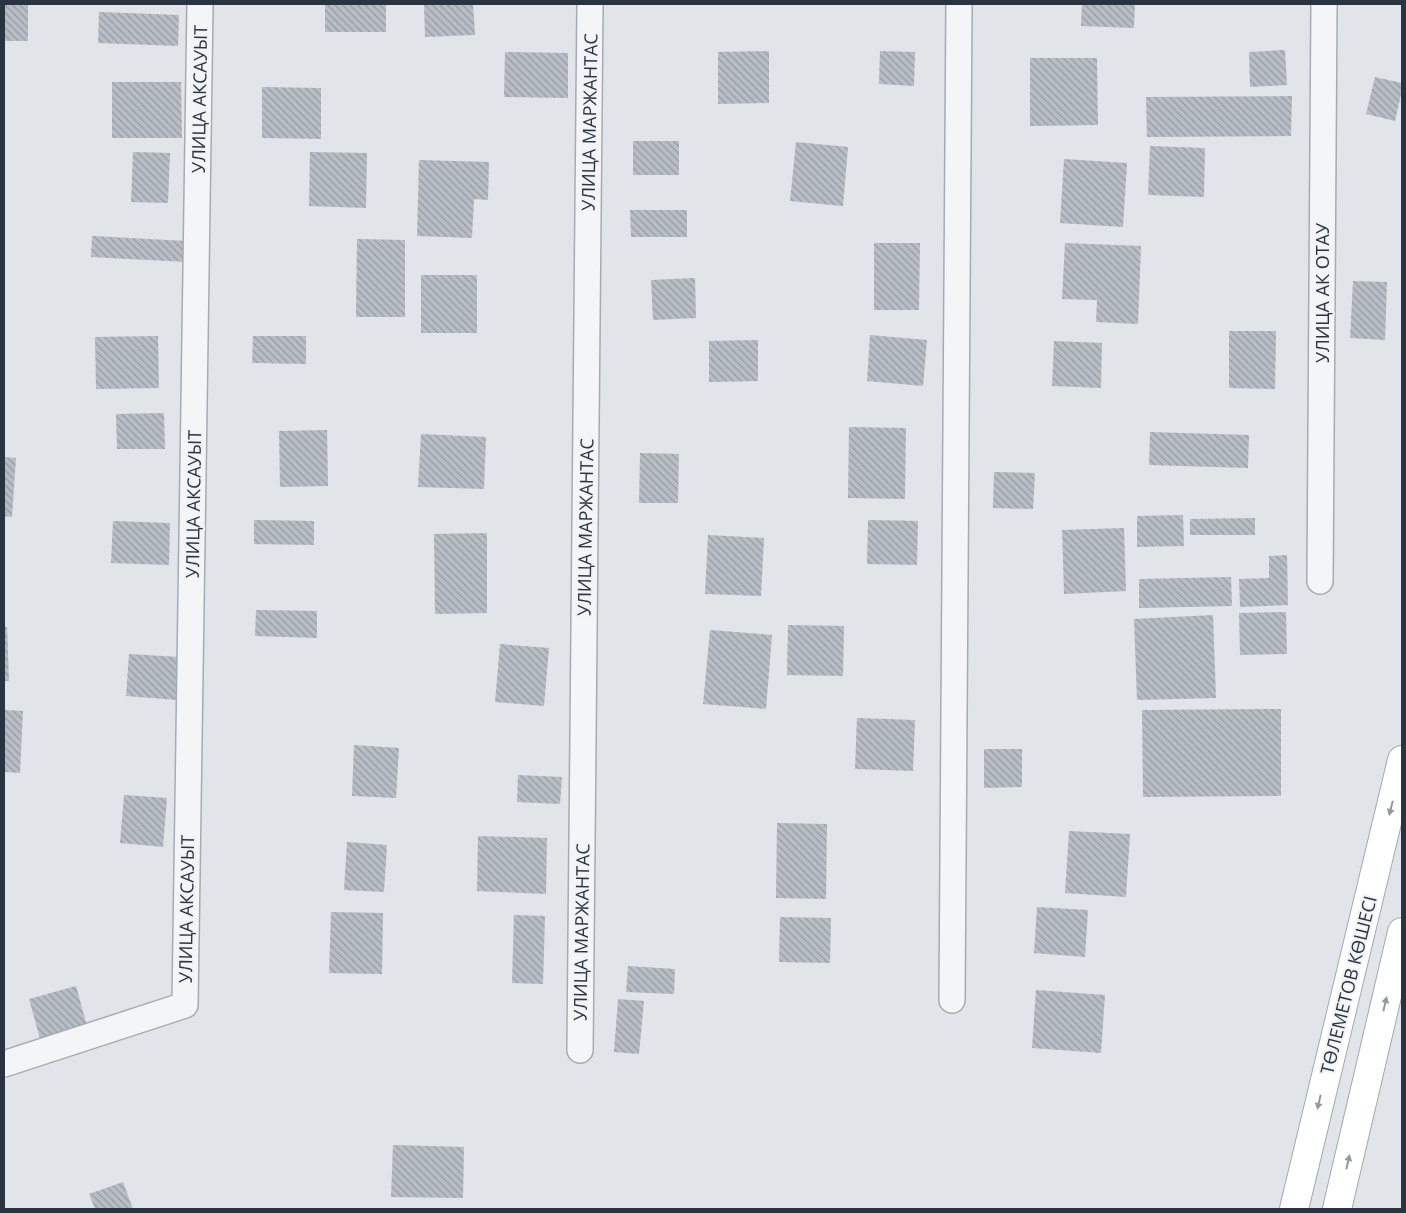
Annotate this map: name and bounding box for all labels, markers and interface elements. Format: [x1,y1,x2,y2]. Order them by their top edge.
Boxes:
street label: УЛИЦА АКСАУЫТ [186,25,212,173]
street label: УЛИЦА МАРЖАНТАС [575,33,603,211]
street label: УЛИЦА АК ОТАУ [1310,222,1334,363]
street label: УЛИЦА АКСАУЫТ [180,430,206,578]
street label: УЛИЦА МАРЖАНТАС [571,438,599,616]
one-way arrow [1387,800,1395,815]
street label: УЛИЦА АКСАУЫТ [173,835,199,983]
street label: УЛИЦА МАРЖАНТАС [567,843,595,1021]
street label: ТӨЛЕМЕТОВ КӨШЕСІ [1314,893,1382,1077]
one-way arrow [1381,996,1389,1011]
one-way arrow [1315,1094,1323,1109]
one-way arrow [1344,1154,1352,1169]

